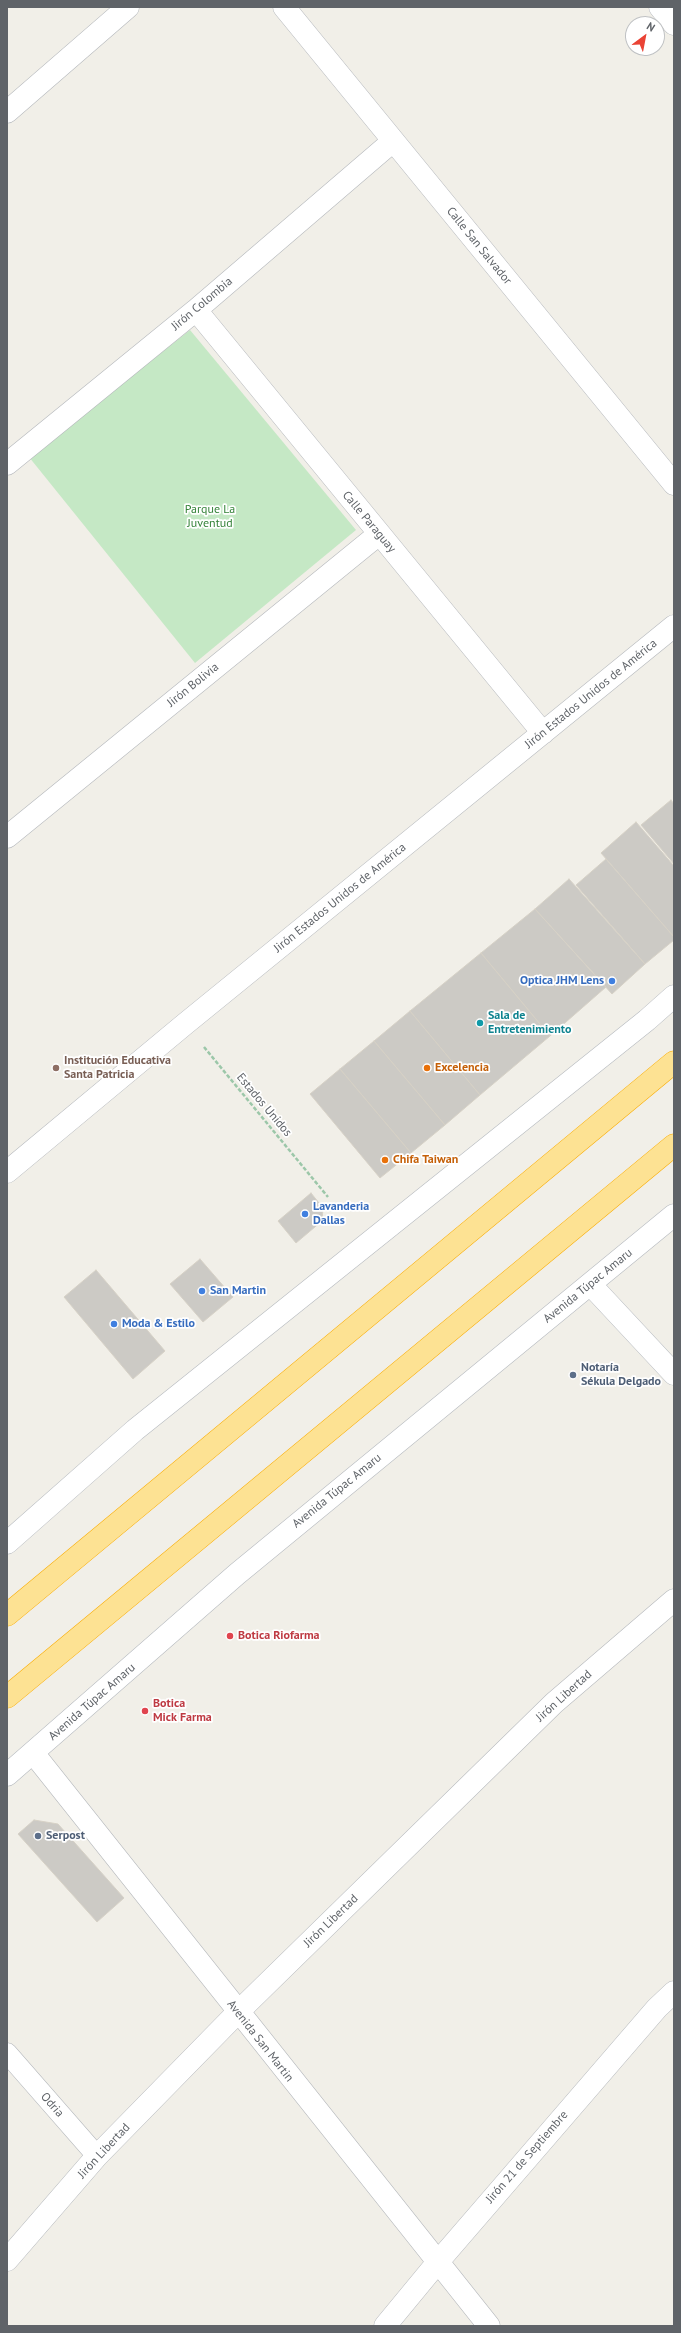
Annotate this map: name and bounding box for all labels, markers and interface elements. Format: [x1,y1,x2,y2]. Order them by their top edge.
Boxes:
north arrow [625,16,665,56]
text: N [644,19,658,35]
street label: Calle San Salvador [443,204,515,288]
street label: Jirón Colombia [169,274,235,334]
street label: Calle Paraguay [339,488,399,556]
park label: Parque La Juventud [185,503,235,531]
street label: Jirón Estados Unidos de América [522,636,660,752]
street label: Jirón Bolivia [164,660,222,710]
street label: Jirón Estados Unidos de América [271,840,409,956]
place label: Optica JHM Lens [520,974,604,988]
marker: Optica JHM Lens [607,976,617,986]
place label: Sala de Entretenimiento [488,1009,571,1037]
marker: Sala de Entretenimiento [475,1018,485,1028]
place label: Institución Educativa Santa Patricia [64,1054,171,1082]
place label: Excelencia [435,1061,489,1075]
marker: Institución Educativa Santa Patricia [51,1063,61,1073]
marker: Excelencia [422,1063,432,1073]
street label: Estados Unidos [233,1070,295,1140]
place label: Chifa Taiwan [393,1153,458,1167]
marker: Chifa Taiwan [380,1155,390,1165]
place label: Lavanderia Dallas [313,1200,369,1228]
marker: Lavanderia Dallas [300,1209,310,1219]
street label: Avenida Túpac Amaru [541,1246,635,1326]
place label: San Martin [210,1284,266,1298]
marker: San Martin [197,1286,207,1296]
place label: Moda & Estilo [122,1317,195,1331]
marker: Moda & Estilo [109,1319,119,1329]
place label: Notaría Sékula Delgado [581,1361,661,1389]
marker: Notaría Sékula Delgado [568,1370,578,1380]
street label: Avenida Túpac Amaru [290,1451,384,1531]
place label: Botica Riofarma [238,1629,320,1643]
marker: Botica Riofarma [225,1631,235,1641]
street label: Avenida Túpac Amaru [46,1660,138,1744]
street label: Jirón Libertad [533,1667,595,1725]
place label: Botica Mick Farma [153,1697,212,1725]
marker: Botica Mick Farma [140,1706,150,1716]
place label: Serpost [46,1829,85,1843]
marker: Serpost [33,1831,43,1841]
street label: Jirón Libertad [301,1892,361,1950]
street label: Avenida San Martin [224,1997,296,2085]
street label: Odria [37,2090,67,2120]
street label: Jirón 21 de Septiembre [483,2108,571,2206]
street label: Jirón Libertad [75,2121,133,2181]

